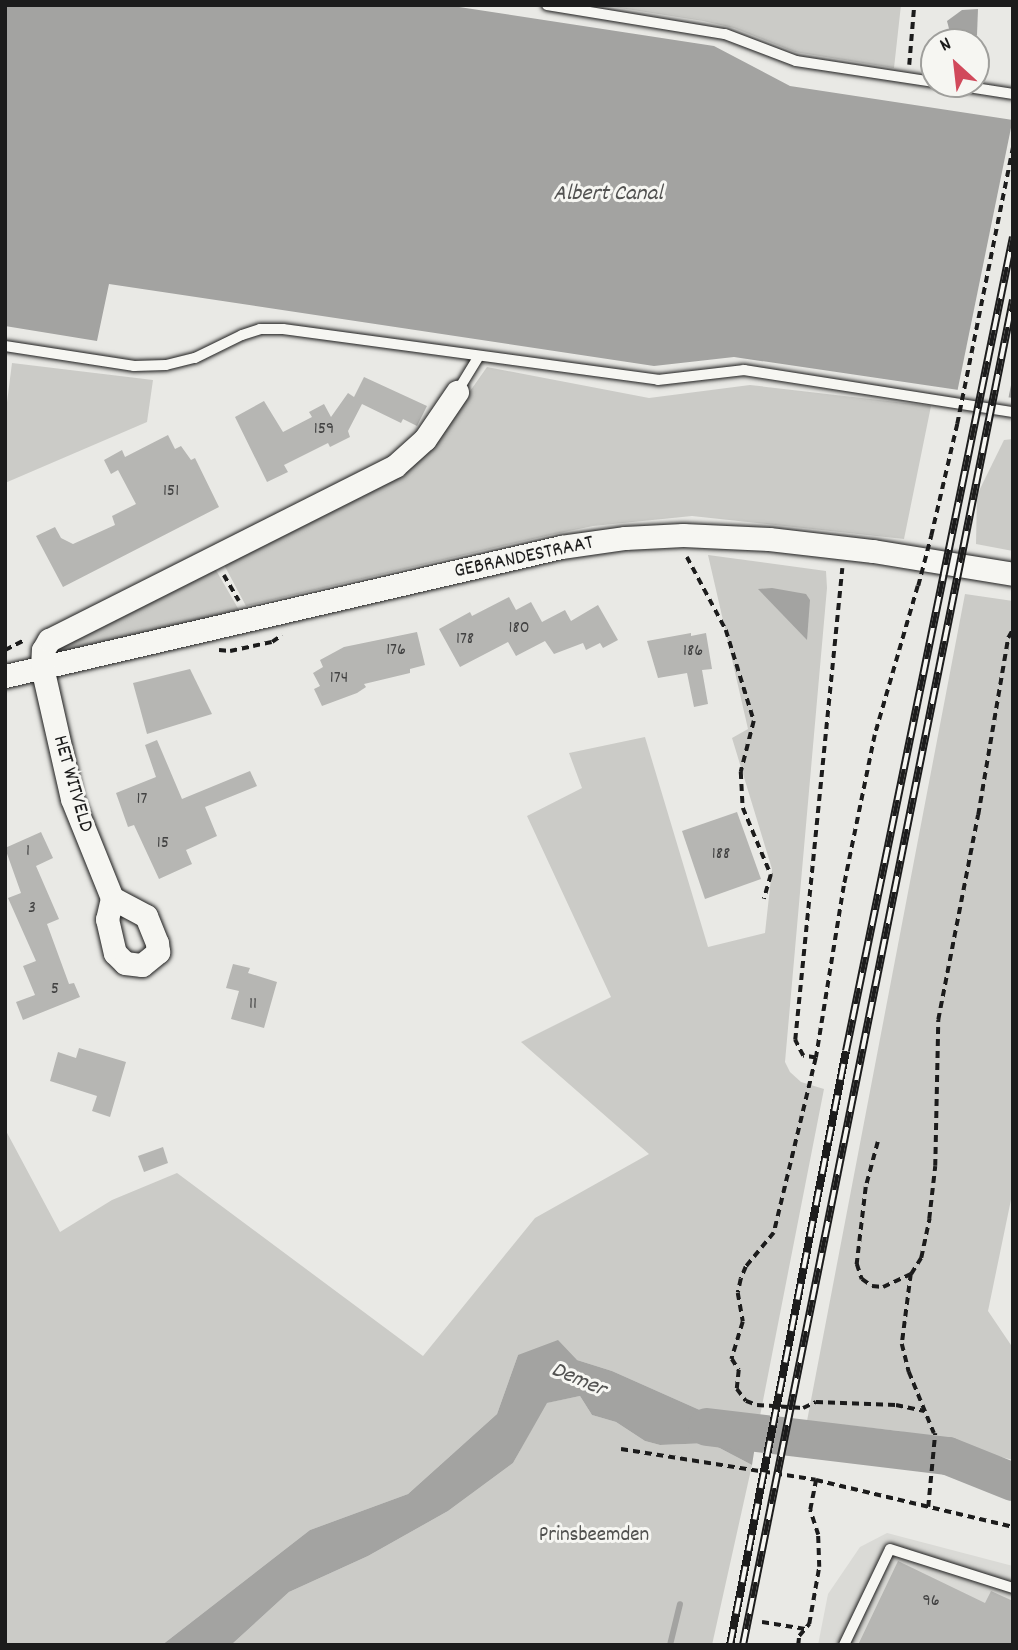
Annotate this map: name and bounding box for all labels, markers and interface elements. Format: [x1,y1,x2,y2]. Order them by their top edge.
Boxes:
north arrow [920,28,990,98]
text: N [936,31,956,60]
water label: Albert Canal [553,181,663,209]
house number: 159 [314,419,334,441]
house number: 151 [163,481,179,503]
street label: GEBRANDESTRAAT [452,531,596,585]
house number: 180 [509,618,529,640]
house number: 178 [456,629,474,651]
house number: 176 [386,640,406,662]
house number: 186 [683,641,703,663]
house number: 174 [330,668,348,690]
street label: HET WITVELD [46,733,98,835]
house number: 17 [137,789,147,811]
house number: 15 [157,833,169,855]
house number: 1 [26,841,30,863]
house number: 188 [712,844,730,866]
house number: 3 [28,898,36,920]
house number: 5 [51,979,59,1001]
house number: 11 [249,994,257,1016]
water label: Demer [547,1357,609,1405]
park label: Prinsbeemden [539,1523,649,1549]
house number: 96 [922,1591,940,1613]

